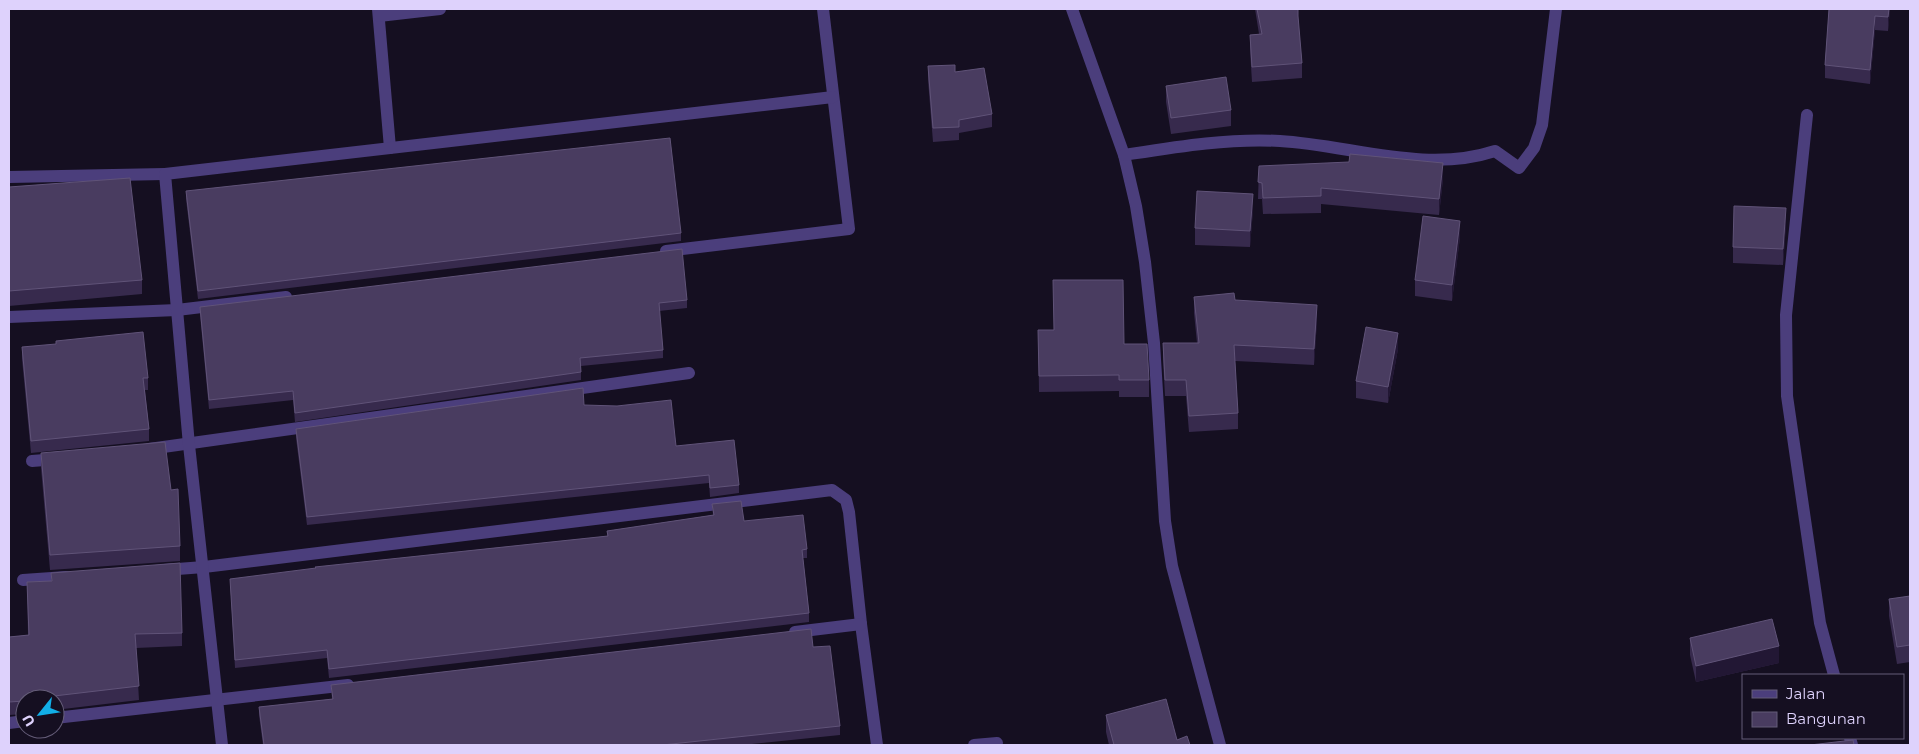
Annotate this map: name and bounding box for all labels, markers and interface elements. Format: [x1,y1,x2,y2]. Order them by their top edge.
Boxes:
legend [1742,674,1904,739]
text: Jalan [1785,684,1825,703]
north arrow [15,689,65,739]
text: Bangunan [1786,709,1866,728]
text: U [18,711,39,730]

